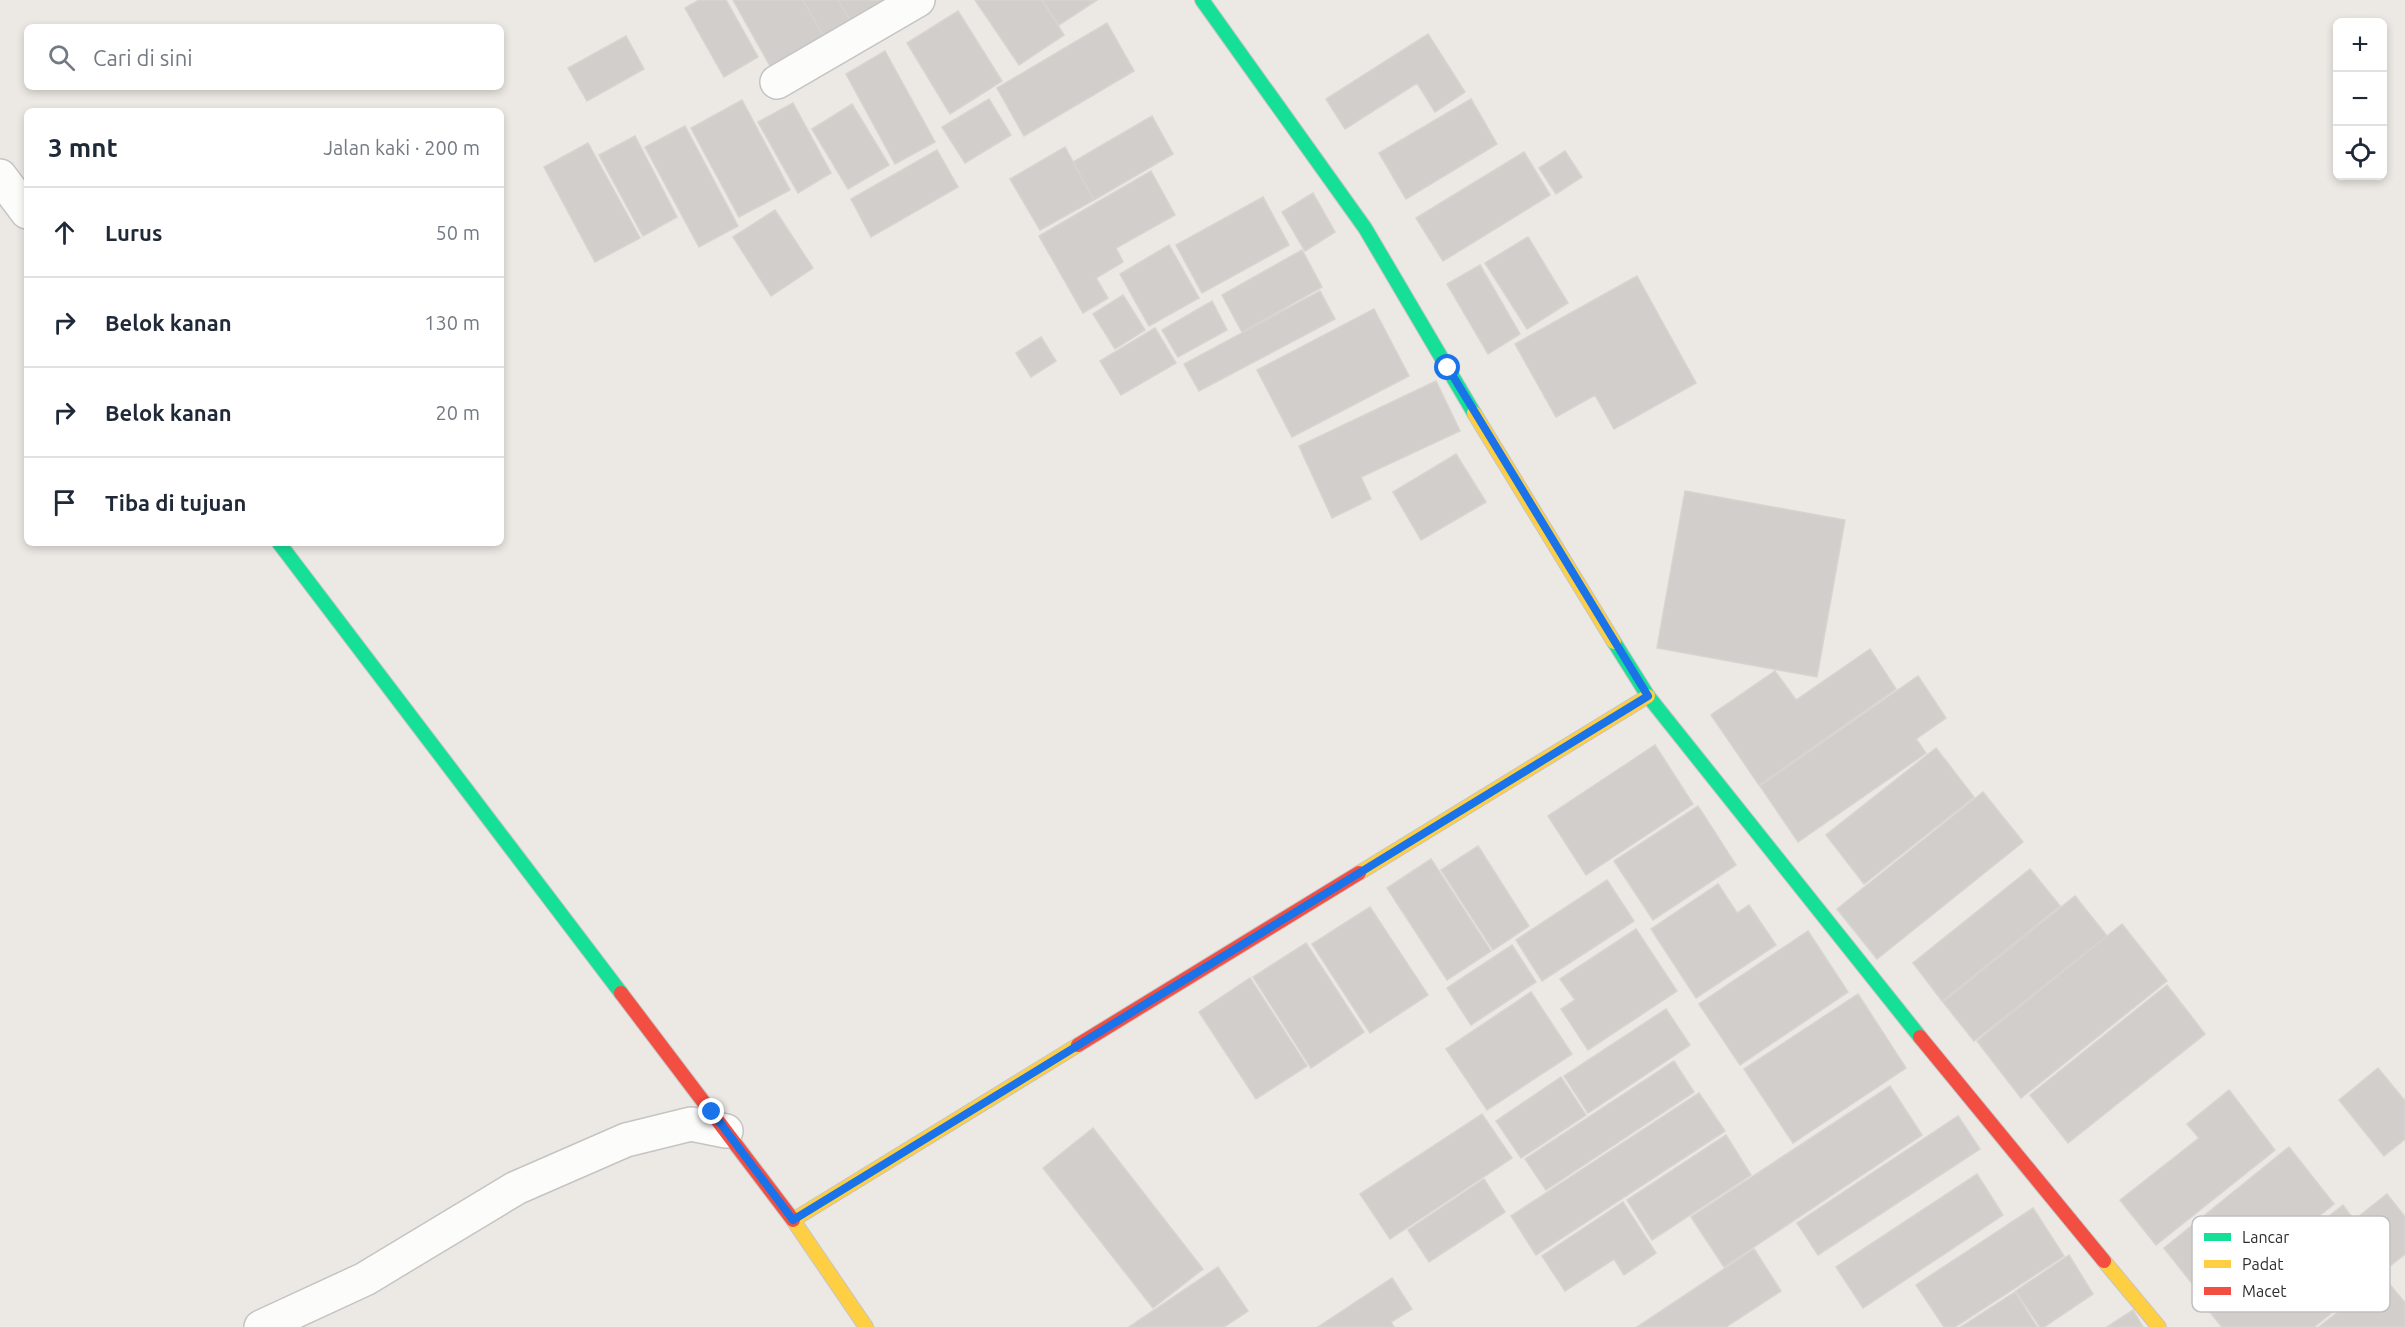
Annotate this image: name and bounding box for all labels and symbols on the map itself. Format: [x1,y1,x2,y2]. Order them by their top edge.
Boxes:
route start [1434,354,1460,380]
route end [698,1098,724,1124]
legend [2192,1216,2390,1312]
text: Lancar [2242,1228,2289,1246]
text: Padat [2242,1255,2284,1273]
text: Macet [2242,1282,2287,1300]

